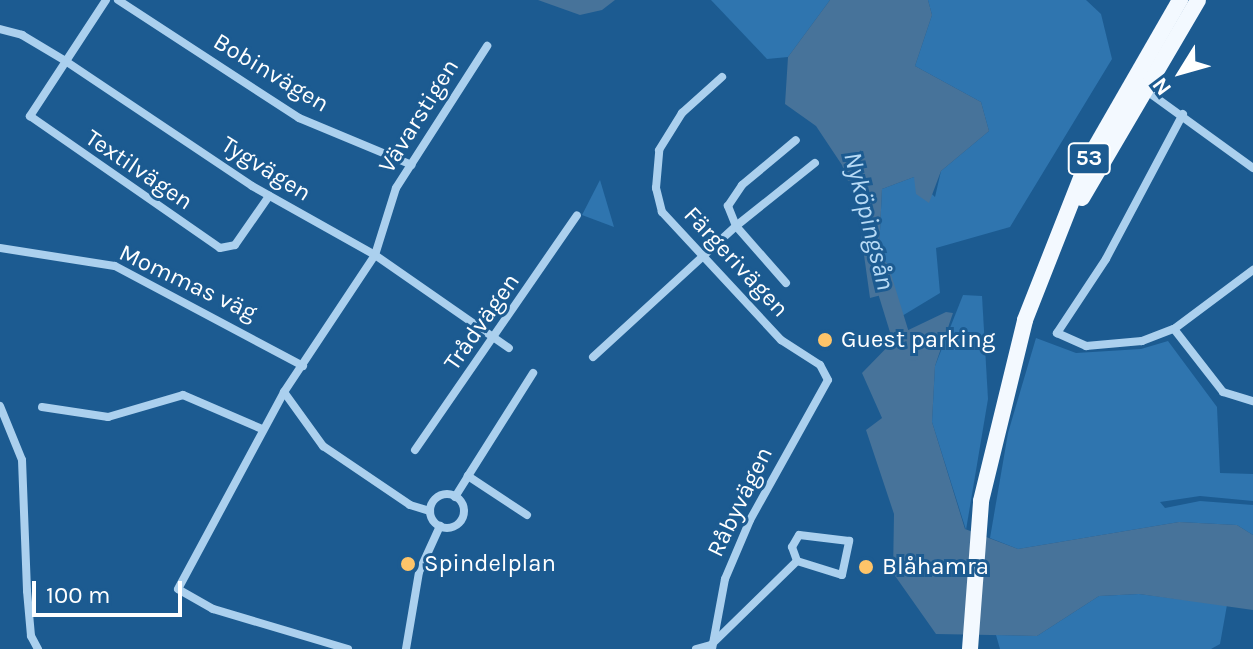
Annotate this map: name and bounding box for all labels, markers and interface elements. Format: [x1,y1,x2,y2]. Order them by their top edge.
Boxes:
street label: Bobinvägen [208,27,334,119]
north arrow [1141,32,1221,112]
street label: Vävarstigen [373,54,465,178]
text: N [1147,72,1177,101]
street label: Textilvägen [80,124,198,216]
street label: Tygvägen [216,130,316,208]
road number: 53 [1067,141,1111,177]
water label: Nyköpingsån [837,149,901,293]
street label: Färgerivägen [677,201,795,323]
street label: Mommas väg [115,239,261,327]
street label: Trådvägen [438,268,526,376]
place label: Guest parking [841,326,995,354]
marker: Guest parking [816,331,834,349]
street label: Råbyvägen [701,442,779,562]
place label: Spindelplan [424,550,556,578]
place label: Blåhamra [882,553,989,581]
marker: Spindelplan [399,555,417,573]
marker: Blåhamra [857,558,875,576]
scale bar [36,565,186,615]
text: 100 m [46,581,111,609]

